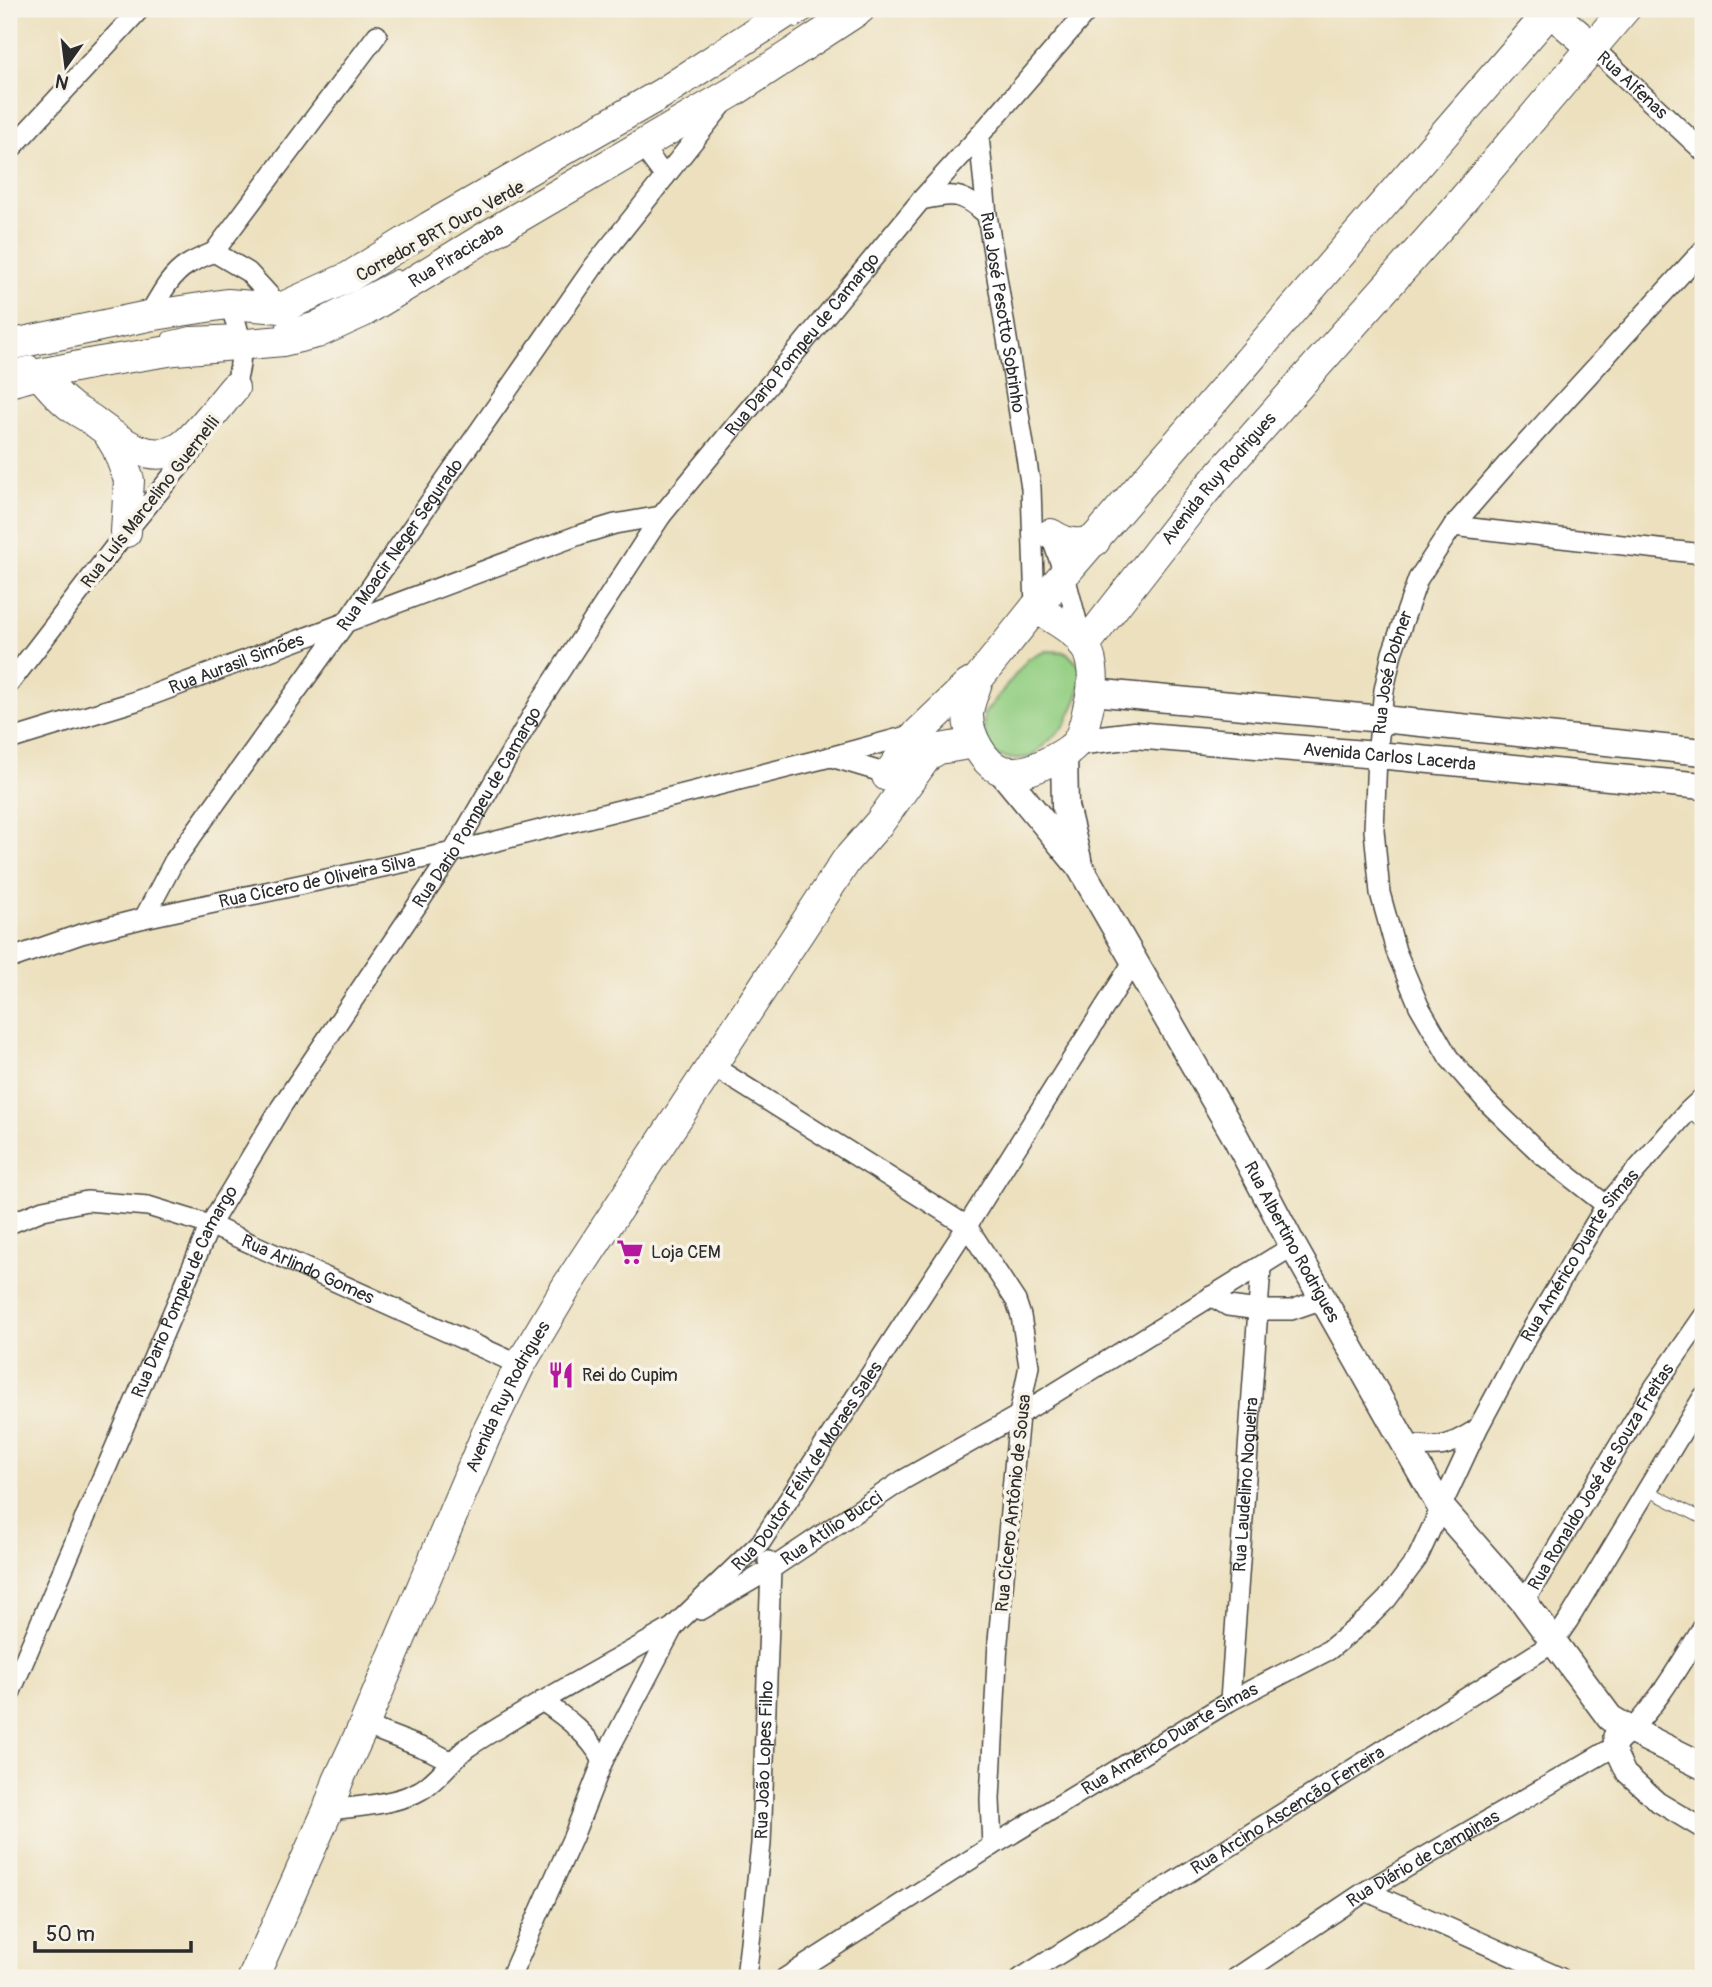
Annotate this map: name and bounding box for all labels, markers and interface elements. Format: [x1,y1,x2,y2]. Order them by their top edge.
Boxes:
north arrow [32,32,102,102]
street label: Rua Alfenas [1592,46,1672,124]
text: N [53,68,71,95]
street label: Corredor BRT Ouro Verde [352,176,528,287]
street label: Rua José Pesotto Sobrinho [975,210,1030,415]
street label: Rua Piracicaba [405,218,508,293]
street label: Rua Dario Pompeu de Camargo [720,248,885,441]
street label: Avenida Ruy Rodrigues [1156,408,1281,550]
street label: Rua Luís Marcelino Guernelli [76,412,225,593]
street label: Rua Moacir Neger Segurado [332,454,469,636]
street label: Rua José Dobner [1368,607,1418,736]
street label: Rua Aurasil Simões [166,628,307,700]
street label: Rua Dario Pompeu de Camargo [408,703,547,912]
street label: Avenida Carlos Lacerda [1302,738,1477,776]
street label: Rua Cícero de Oliveira Silva [217,849,417,914]
street label: Rua Albertino Rodrigues [1238,1158,1345,1327]
street label: Rua Américo Duarte Simas [1516,1164,1644,1346]
street label: Rua Dario Pompeu de Camargo [127,1181,243,1401]
street label: Rua Arlindo Gomes [237,1230,378,1310]
supermarket icon: Loja CEM [615,1237,645,1267]
place label: Loja CEM [651,1241,721,1264]
street label: Avenida Ruy Rodrigues [461,1317,556,1476]
street label: Rua Doutor Félix de Moraes Sales [727,1357,888,1576]
street label: Rua Ronaldo José de Souza Freitas [1523,1359,1679,1594]
restaurant icon: Rei do Cupim [546,1360,576,1390]
place label: Rei do Cupim [582,1364,678,1387]
street label: Rua Cícero Antônio de Sousa [991,1393,1036,1613]
street label: Rua Laudelino Nogueira [1228,1396,1264,1573]
street label: Rua Atílio Bucci [776,1486,887,1571]
street label: Rua Américo Duarte Simas [1077,1678,1262,1801]
street label: Rua João Lopes Filho [750,1680,779,1840]
street label: Rua Arcino Ascenção Ferreira [1187,1741,1389,1880]
street label: Rua Diário de Campinas [1342,1805,1504,1913]
scale bar [35,1910,191,1954]
text: 50 m [46,1921,95,1948]

